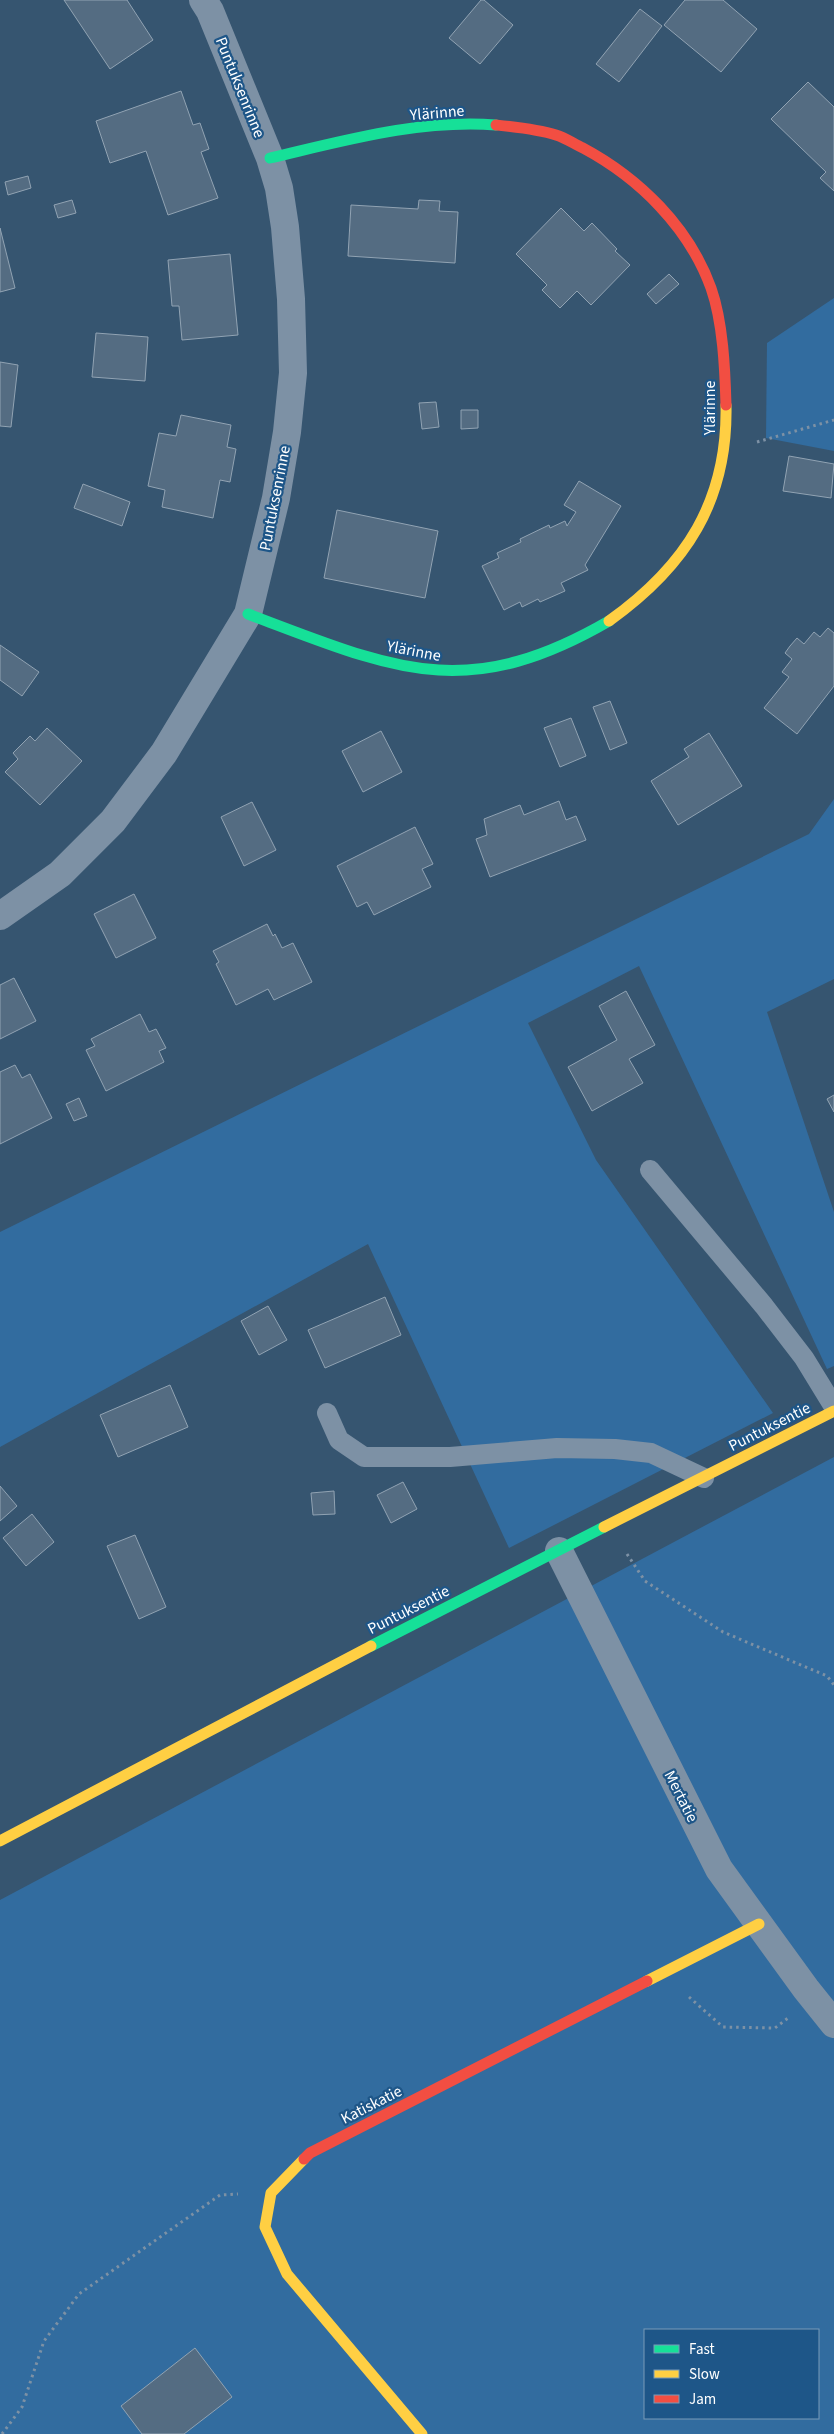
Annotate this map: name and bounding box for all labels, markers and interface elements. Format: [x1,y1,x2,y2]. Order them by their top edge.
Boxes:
street label: Puntuksenrinne [210,34,270,141]
street label: Ylärinne [408,100,465,126]
street label: Ylärinne [699,381,721,436]
street label: Puntuksenrinne [254,444,296,553]
street label: Ylärinne [384,635,443,667]
street label: Puntuksentie [725,1397,814,1457]
street label: Puntuksentie [364,1580,453,1640]
street label: Mertatie [659,1767,703,1826]
street label: Katiskatie [337,2080,406,2130]
legend [644,2329,819,2419]
text: Fast [689,2339,715,2360]
text: Slow [689,2364,720,2385]
text: Jam [689,2389,716,2410]

